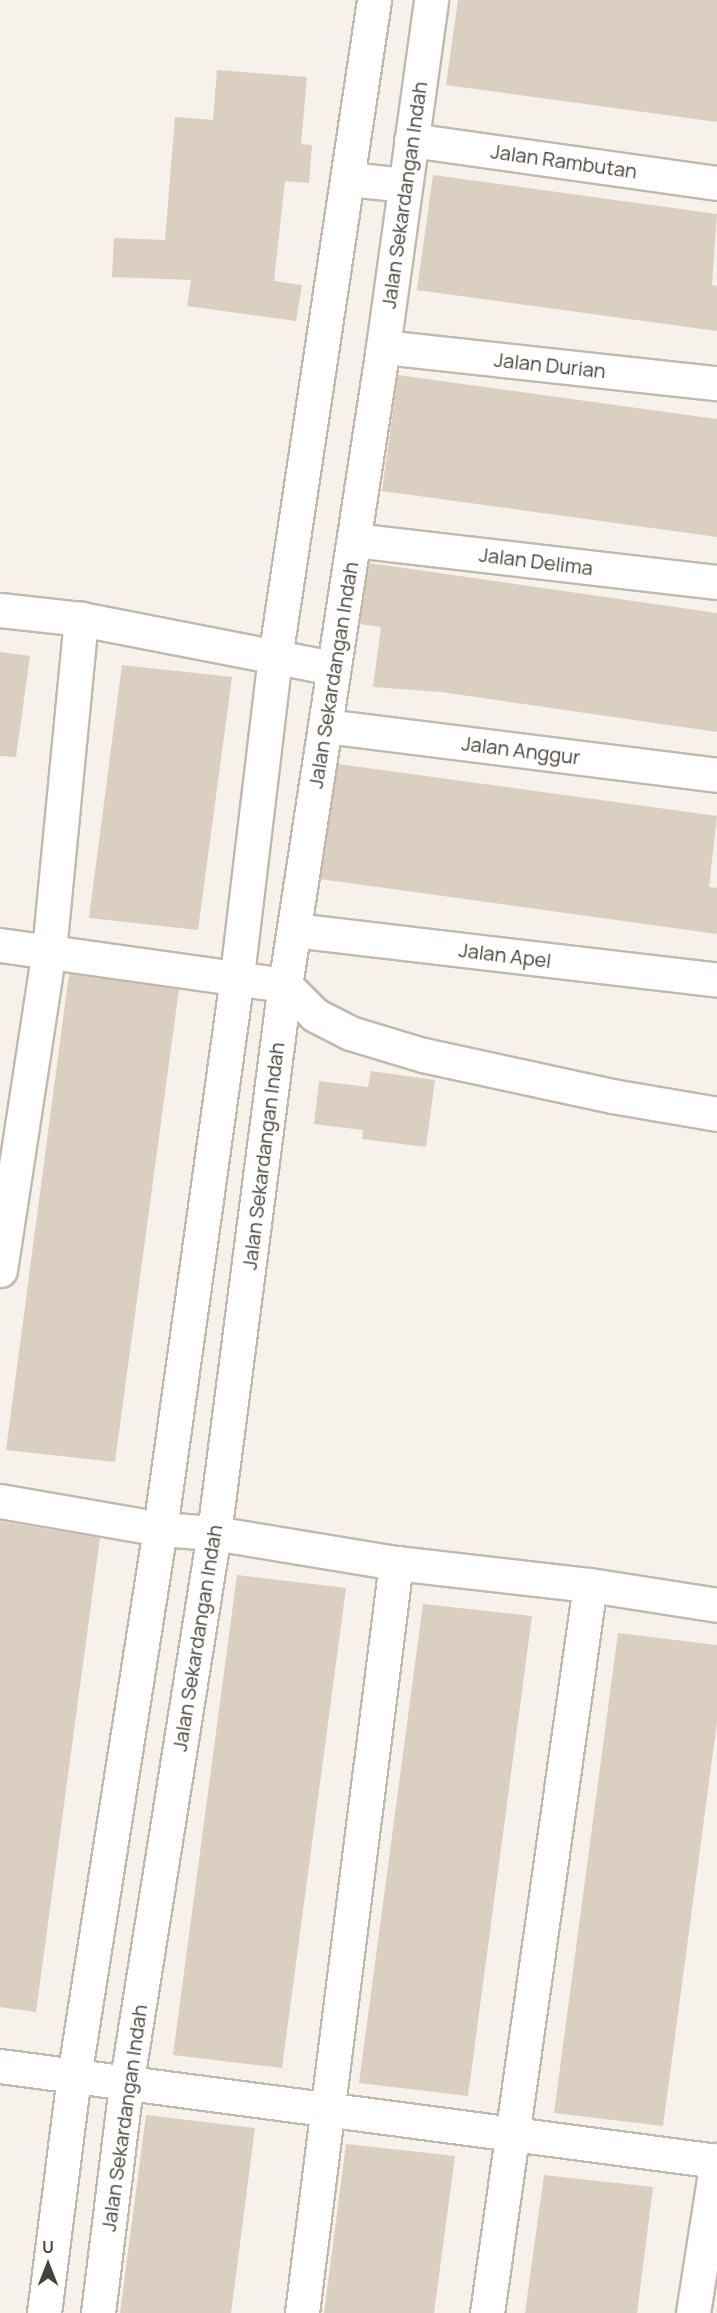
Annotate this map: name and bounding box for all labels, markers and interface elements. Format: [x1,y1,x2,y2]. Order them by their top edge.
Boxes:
street label: Jalan Sekardangan Indah [376,80,432,310]
street label: Jalan Rambutan [489,139,639,183]
street label: Jalan Durian [493,347,607,383]
street label: Jalan Delima [478,542,594,580]
street label: Jalan Sekardangan Indah [303,560,363,790]
street label: Jalan Anggur [460,731,582,769]
street label: Jalan Apel [457,937,553,973]
street label: Jalan Sekardangan Indah [237,1041,289,1271]
street label: Jalan Sekardangan Indah [167,1523,227,1753]
street label: Jalan Sekardangan Indah [96,2003,152,2233]
north arrow [18,2235,78,2295]
text: U [42,2236,54,2258]

